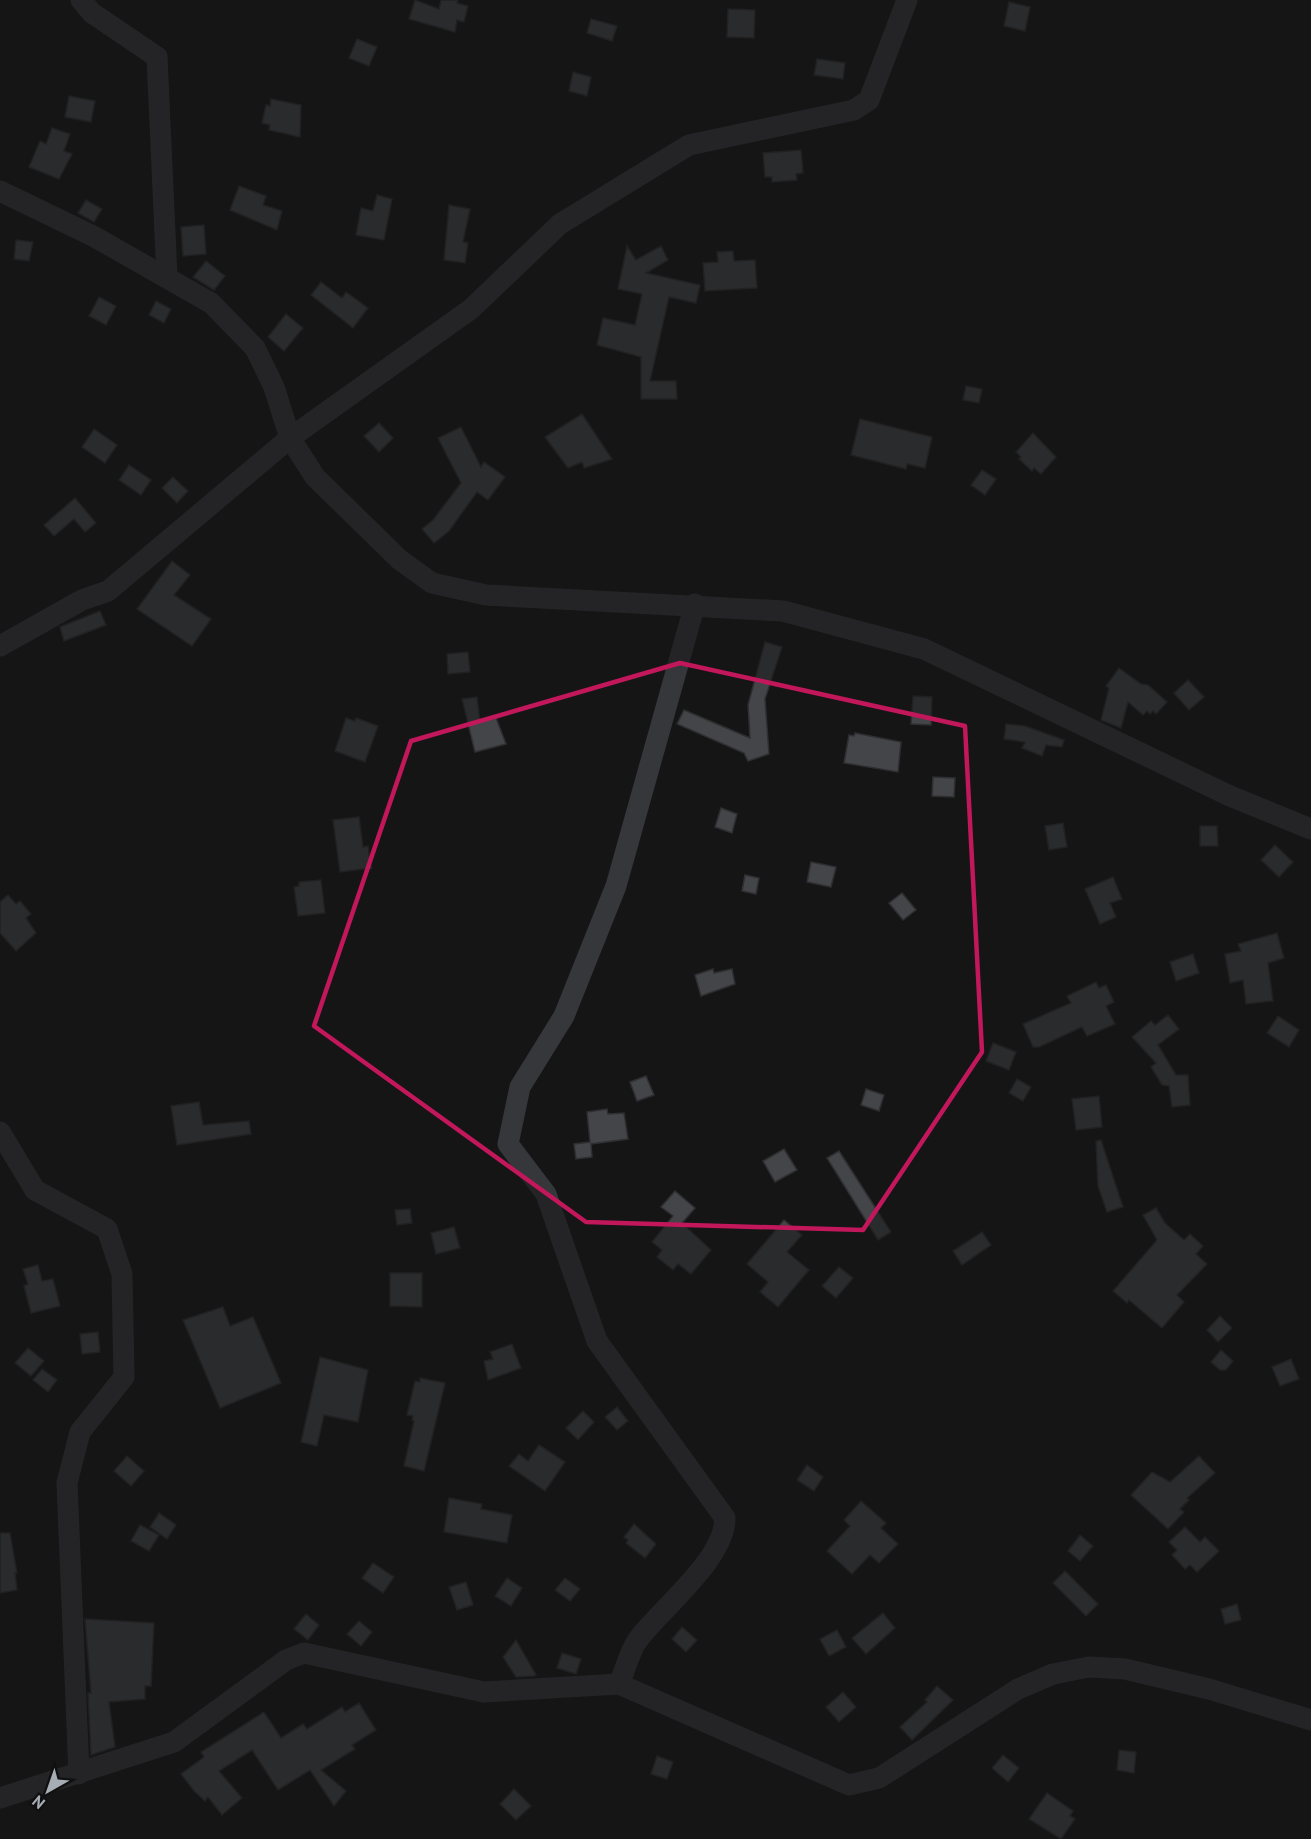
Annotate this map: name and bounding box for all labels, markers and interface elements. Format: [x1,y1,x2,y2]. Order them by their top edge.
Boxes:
north arrow [18,1761,78,1821]
text: N [28,1791,49,1814]

